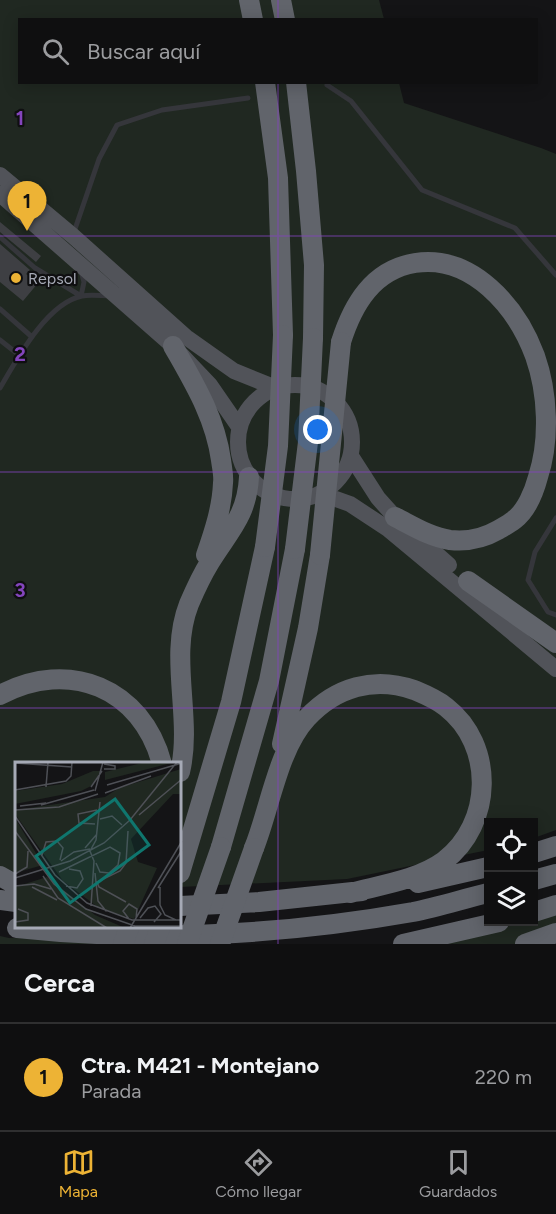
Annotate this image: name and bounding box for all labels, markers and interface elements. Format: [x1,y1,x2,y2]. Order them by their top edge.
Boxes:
search box [18,18,538,84]
icon: search [39,35,72,68]
text: Buscar aquí [87,38,200,65]
text: 1 [16,106,24,130]
pin: 1 [8,182,46,231]
place label: Repsol [28,269,76,288]
marker: Repsol [9,271,23,285]
text: 2 [14,342,26,366]
your location [303,415,332,444]
text: 3 [14,578,26,602]
inset map [15,762,182,929]
map controls [484,818,538,926]
button: locate [484,818,538,872]
button: layers [484,872,538,926]
text: Cerca [24,967,95,999]
text: Ctra. M421 - Montejano [81,1052,319,1079]
text: 1 [39,1065,48,1089]
text: 220 m [475,1065,532,1089]
text: Parada [81,1079,141,1103]
tab: Mapa [59,1146,98,1201]
tab: Cómo llegar [215,1146,302,1201]
tab: Guardados [419,1146,497,1201]

